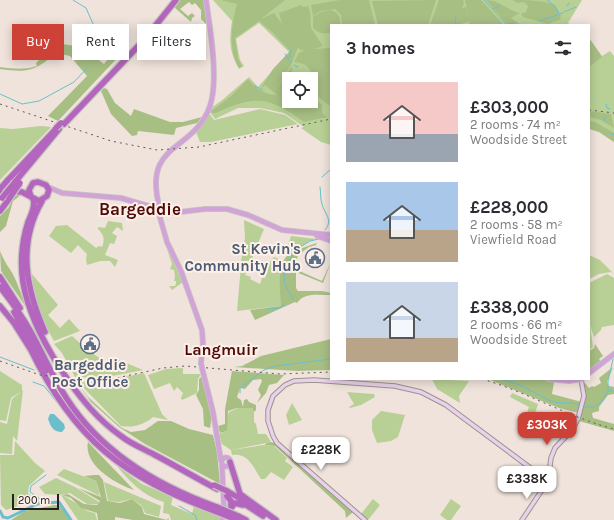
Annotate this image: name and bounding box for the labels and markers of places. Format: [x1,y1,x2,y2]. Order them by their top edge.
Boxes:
place label: St Kevin's Community Hub [184,240,301,275]
public building icon: St Kevin's Community Hub [304,247,326,269]
public building icon: Bargeddie Post Office [79,333,101,355]
place label: Bargeddie Post Office [52,356,129,391]
pin: £303K [519,412,575,446]
pin: £228K [293,437,349,471]
pin: £338K [499,466,555,500]

